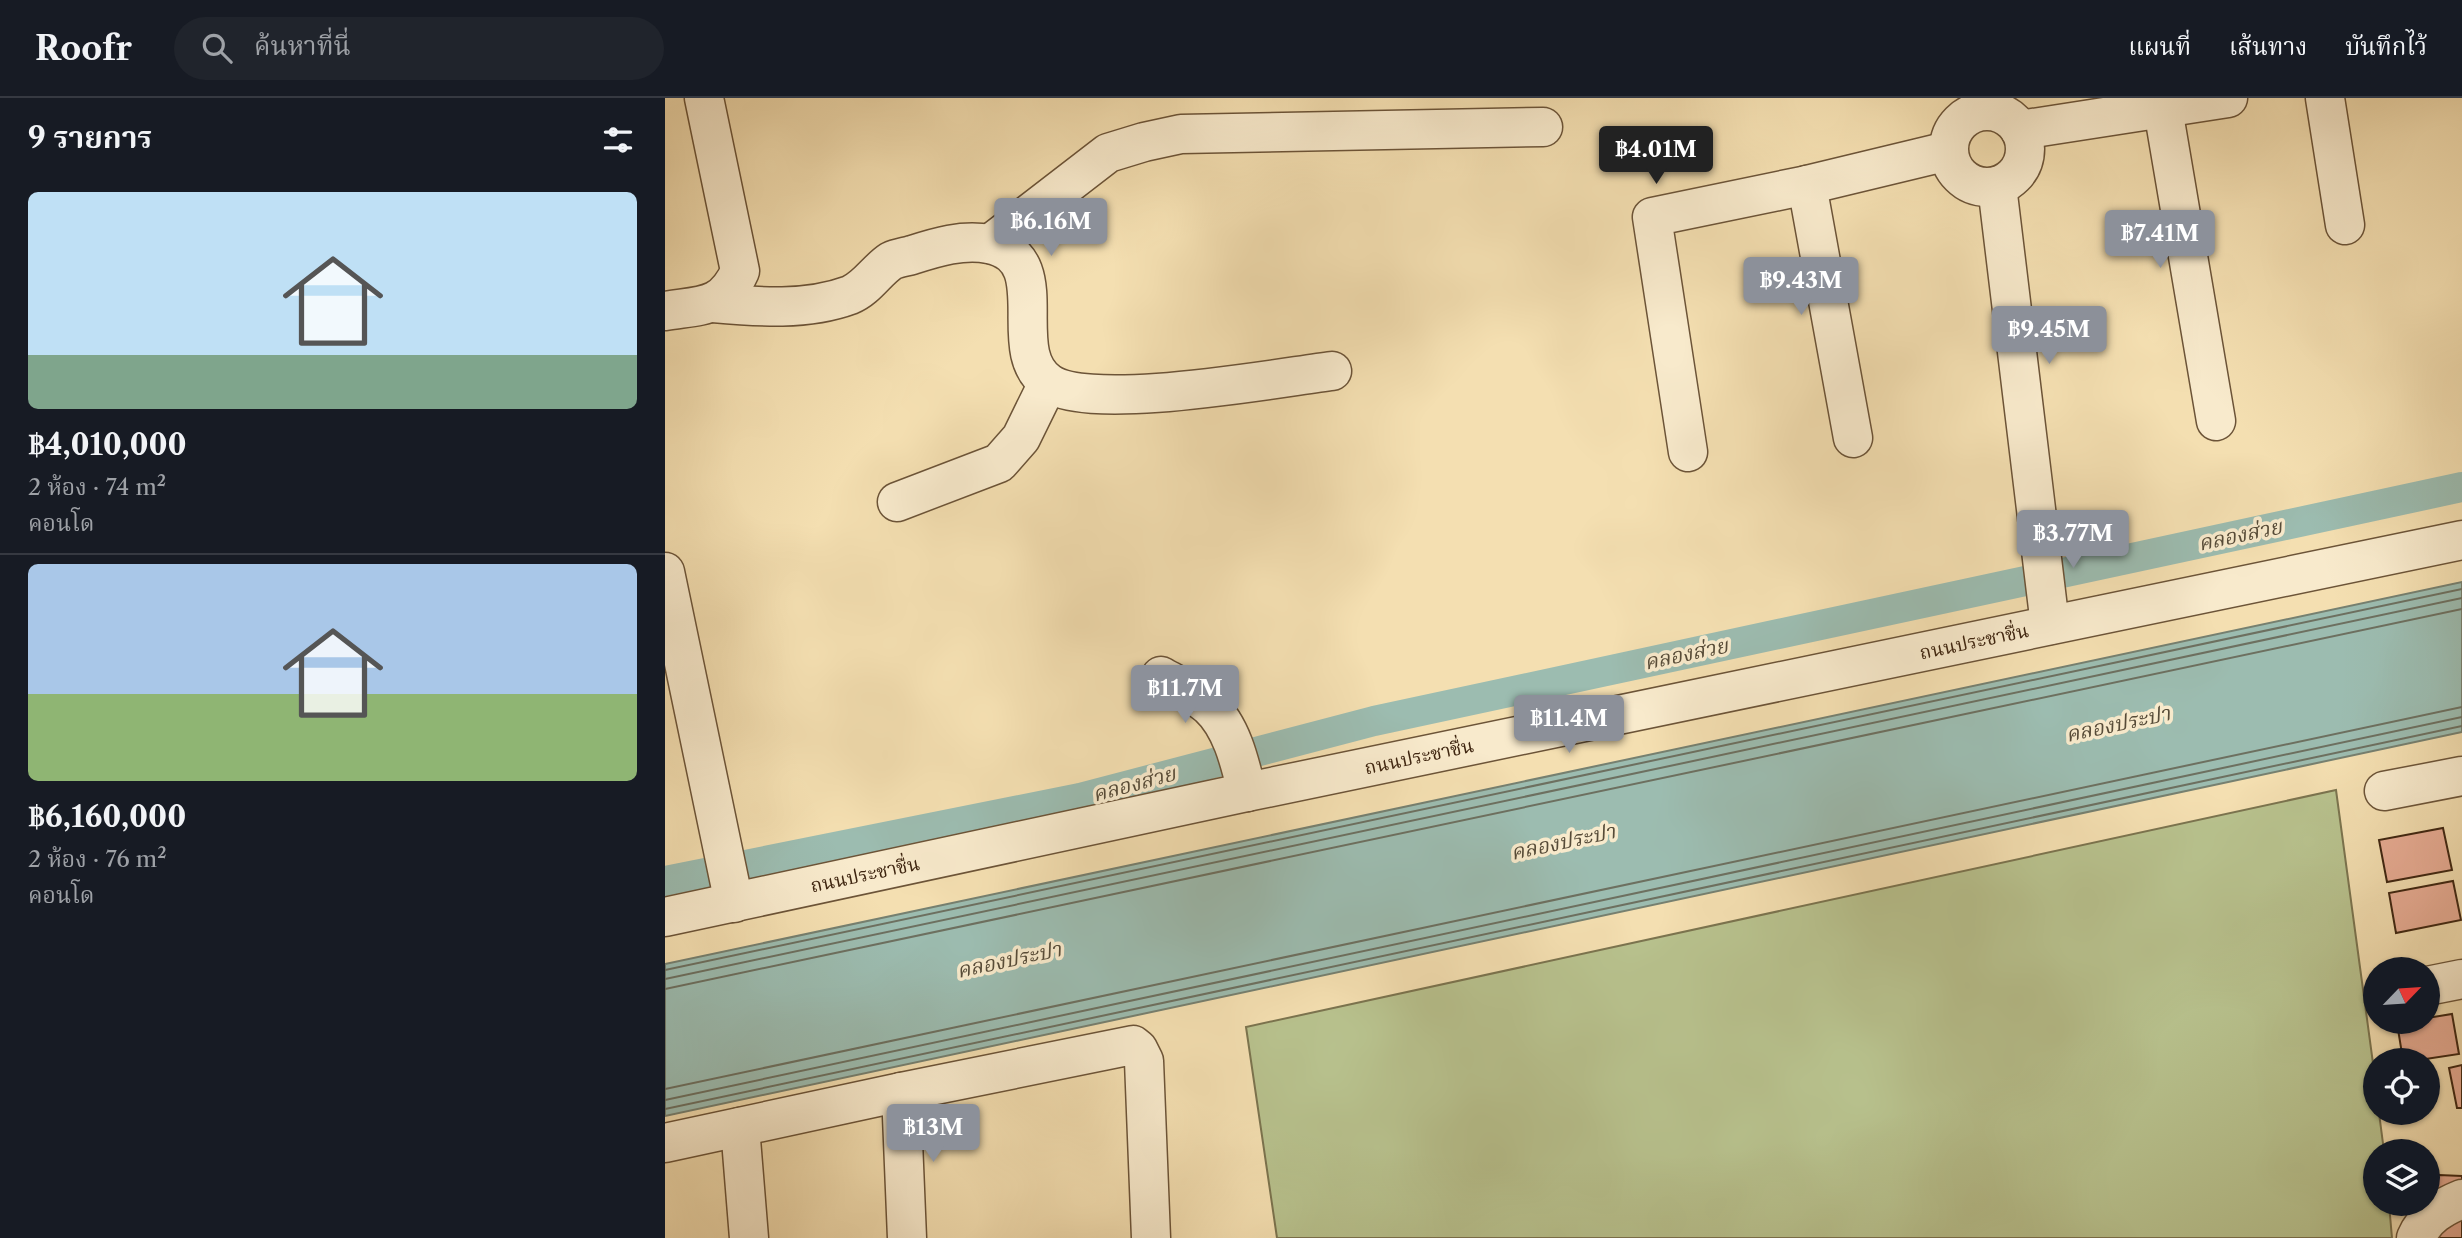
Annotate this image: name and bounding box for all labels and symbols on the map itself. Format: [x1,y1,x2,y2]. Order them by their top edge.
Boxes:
pin: ฿4.01M [1599,126,1713,186]
pin: ฿6.16M [994,198,1108,258]
pin: ฿7.41M [2103,211,2217,270]
pin: ฿9.43M [1744,258,1858,317]
pin: ฿9.45M [1992,306,2106,366]
pin: ฿3.77M [2016,510,2130,570]
water label: คลองส่วย [2196,513,2285,556]
street label: ถนนประชาชื่น [1917,616,2031,664]
water label: คลองส่วย [1642,632,1731,675]
pin: ฿11.7M [1128,666,1242,725]
pin: ฿11.4M [1512,696,1626,755]
water label: คลองประปา [2063,700,2173,747]
street label: ถนนประชาชื่น [1362,731,1476,779]
water label: คลองส่วย [1090,760,1180,807]
water label: คลองประปา [1508,818,1618,865]
street label: ถนนประชาชื่น [808,849,922,897]
water label: คลองประปา [954,936,1064,983]
north arrow [2363,957,2439,1034]
pin: ฿13M [892,1104,974,1164]

